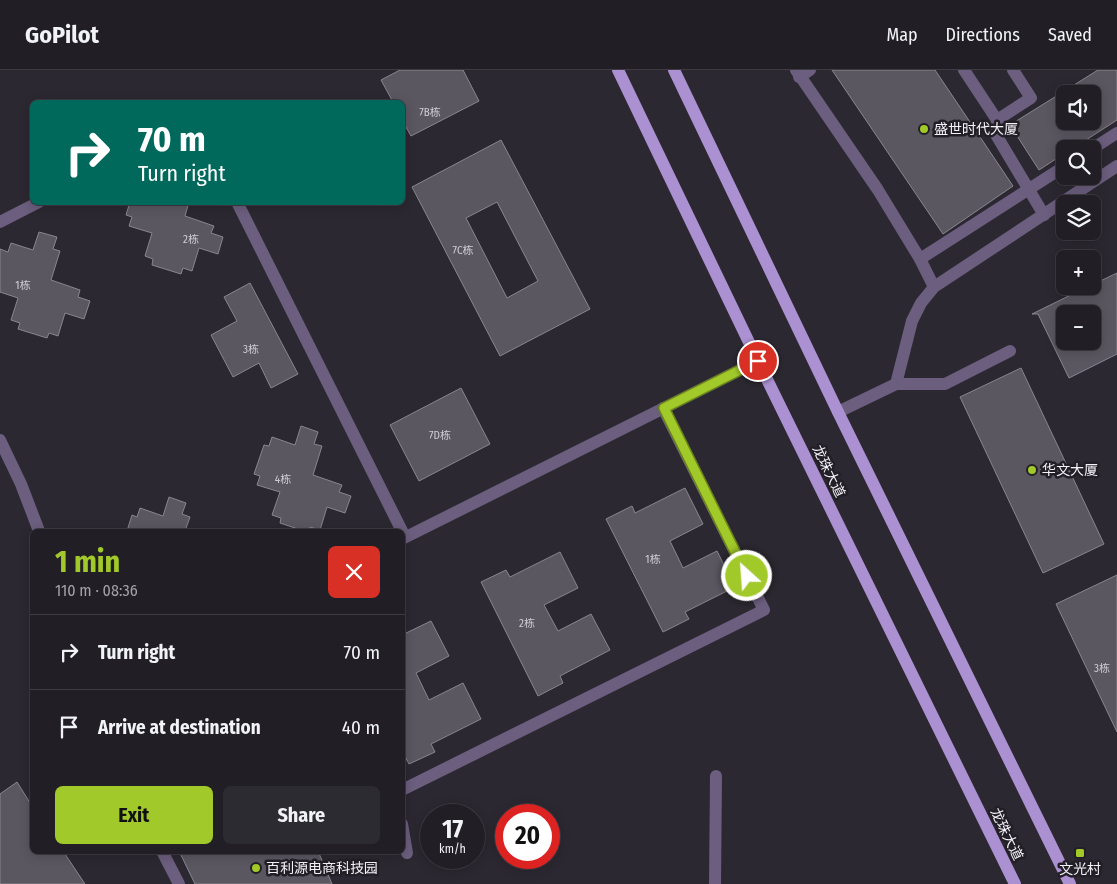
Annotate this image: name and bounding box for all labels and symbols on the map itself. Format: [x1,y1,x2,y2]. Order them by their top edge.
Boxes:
house number: 7B栋 [419,106,441,119]
place label: 盛世时代大厦 [934,121,1018,138]
marker: 盛世时代大厦 [918,123,930,135]
house number: 2栋 [183,233,199,246]
house number: 7C栋 [453,244,473,257]
house number: 1栋 [15,279,31,292]
pin [737,340,779,382]
house number: 3栋 [243,343,259,356]
house number: 7D栋 [429,429,451,442]
street label: 龙珠大道 [809,442,848,500]
place label: 华文大厦 [1042,462,1098,479]
marker: 华文大厦 [1026,464,1038,476]
house number: 4栋 [275,473,291,486]
position arrow [720,549,772,601]
house number: 1栋 [645,553,661,566]
house number: 2栋 [519,617,535,630]
house number: 3栋 [1094,662,1110,675]
speed limit sign: 20 [495,804,560,869]
street label: 龙珠大道 [987,805,1026,863]
marker: 文光村 [1074,847,1086,859]
place label: 百利源电商科技园 [266,860,378,877]
place label: 文光村 [1059,861,1101,878]
marker: 百利源电商科技园 [250,862,262,874]

